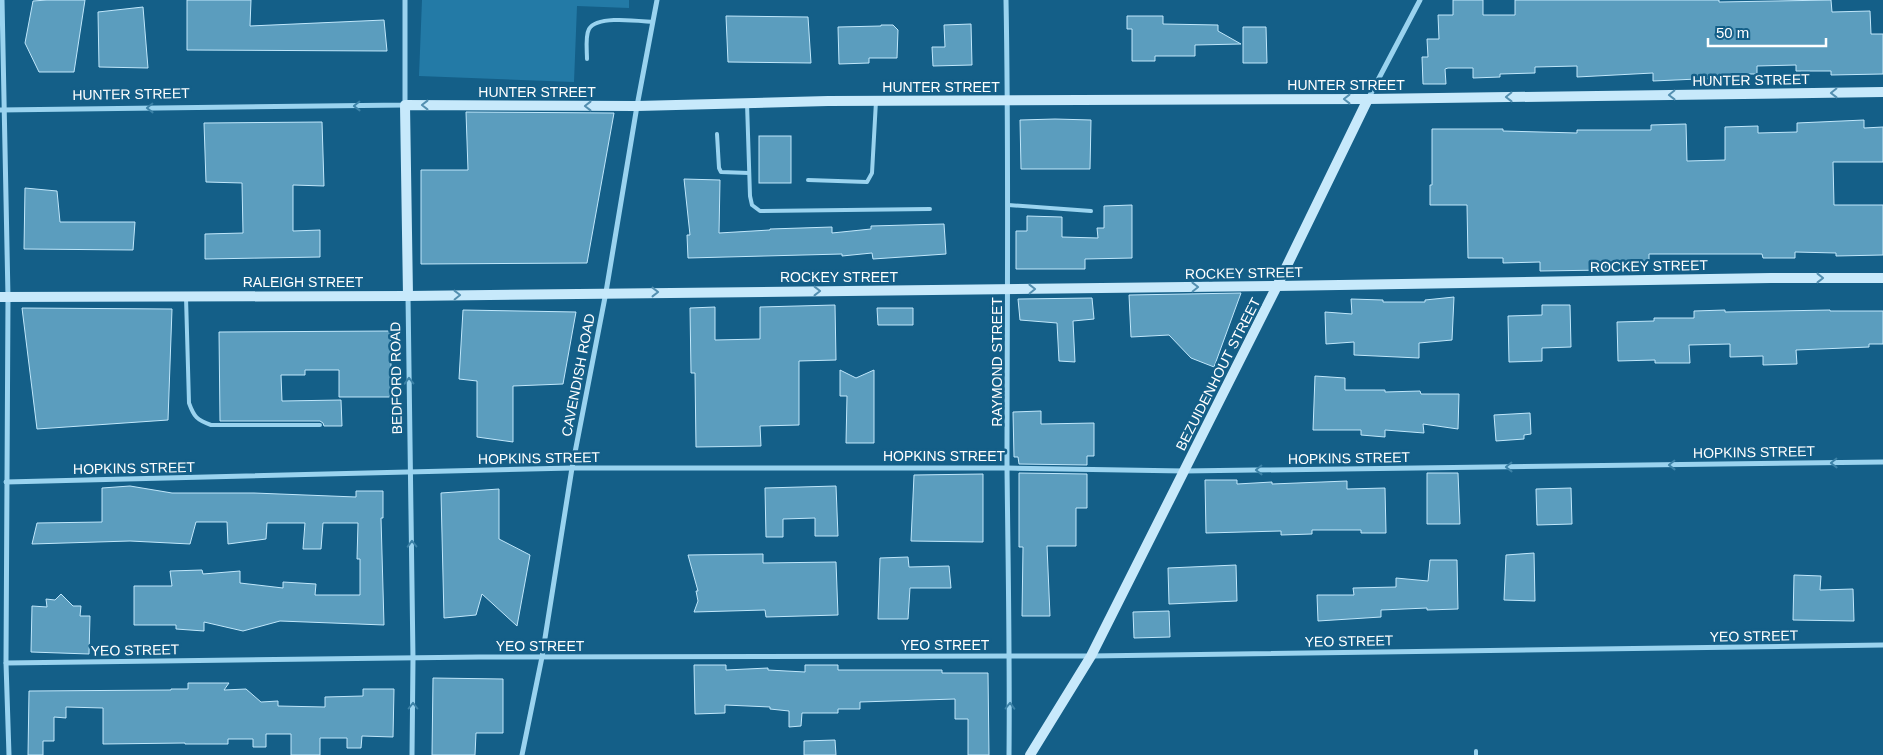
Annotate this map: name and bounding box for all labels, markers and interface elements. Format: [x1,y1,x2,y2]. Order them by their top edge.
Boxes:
scale bar [1708,15,1826,47]
text: 50 m [1716,24,1749,41]
street label: HUNTER STREET [1692,71,1810,89]
street label: HUNTER STREET [1287,77,1405,93]
street label: HUNTER STREET [882,79,1000,95]
street label: HUNTER STREET [478,84,596,100]
street label: HUNTER STREET [72,85,190,103]
one-way arrow [1830,88,1838,98]
one-way arrow [1668,89,1676,100]
one-way arrow [1505,92,1513,102]
one-way arrow [1343,94,1350,104]
one-way arrow [421,100,429,110]
one-way arrow [352,101,360,111]
one-way arrow [584,101,592,111]
one-way arrow [146,103,154,113]
street label: ROCKEY STREET [1590,257,1709,275]
street label: ROCKEY STREET [1185,264,1304,282]
street label: ROCKEY STREET [780,269,898,285]
one-way arrow [1816,273,1824,283]
street label: RALEIGH STREET [243,274,364,290]
one-way arrow [1192,282,1199,292]
one-way arrow [1029,284,1037,294]
one-way arrow [814,286,822,296]
one-way arrow [652,287,659,297]
one-way arrow [453,290,461,300]
street label: BEZUIDENHOUT STREET [1172,295,1264,453]
street label: RAYMOND STREET [989,297,1005,427]
street label: CAVENDISH ROAD [558,312,598,438]
street label: BEDFORD ROAD [387,321,405,435]
one-way arrow [404,377,415,385]
street label: HOPKINS STREET [1693,443,1816,461]
street label: HOPKINS STREET [883,448,1006,464]
street label: HOPKINS STREET [478,449,601,467]
street label: HOPKINS STREET [1288,449,1411,467]
one-way arrow [1830,457,1838,468]
street label: HOPKINS STREET [73,459,196,477]
one-way arrow [1668,460,1676,470]
one-way arrow [1505,462,1513,472]
one-way arrow [1255,465,1263,475]
one-way arrow [407,540,417,548]
street label: YEO STREET [1710,627,1799,645]
street label: YEO STREET [1305,632,1394,650]
street label: YEO STREET [901,637,990,653]
street label: YEO STREET [496,638,585,654]
street label: YEO STREET [91,641,180,659]
one-way arrow [408,702,418,710]
one-way arrow [1005,702,1015,710]

